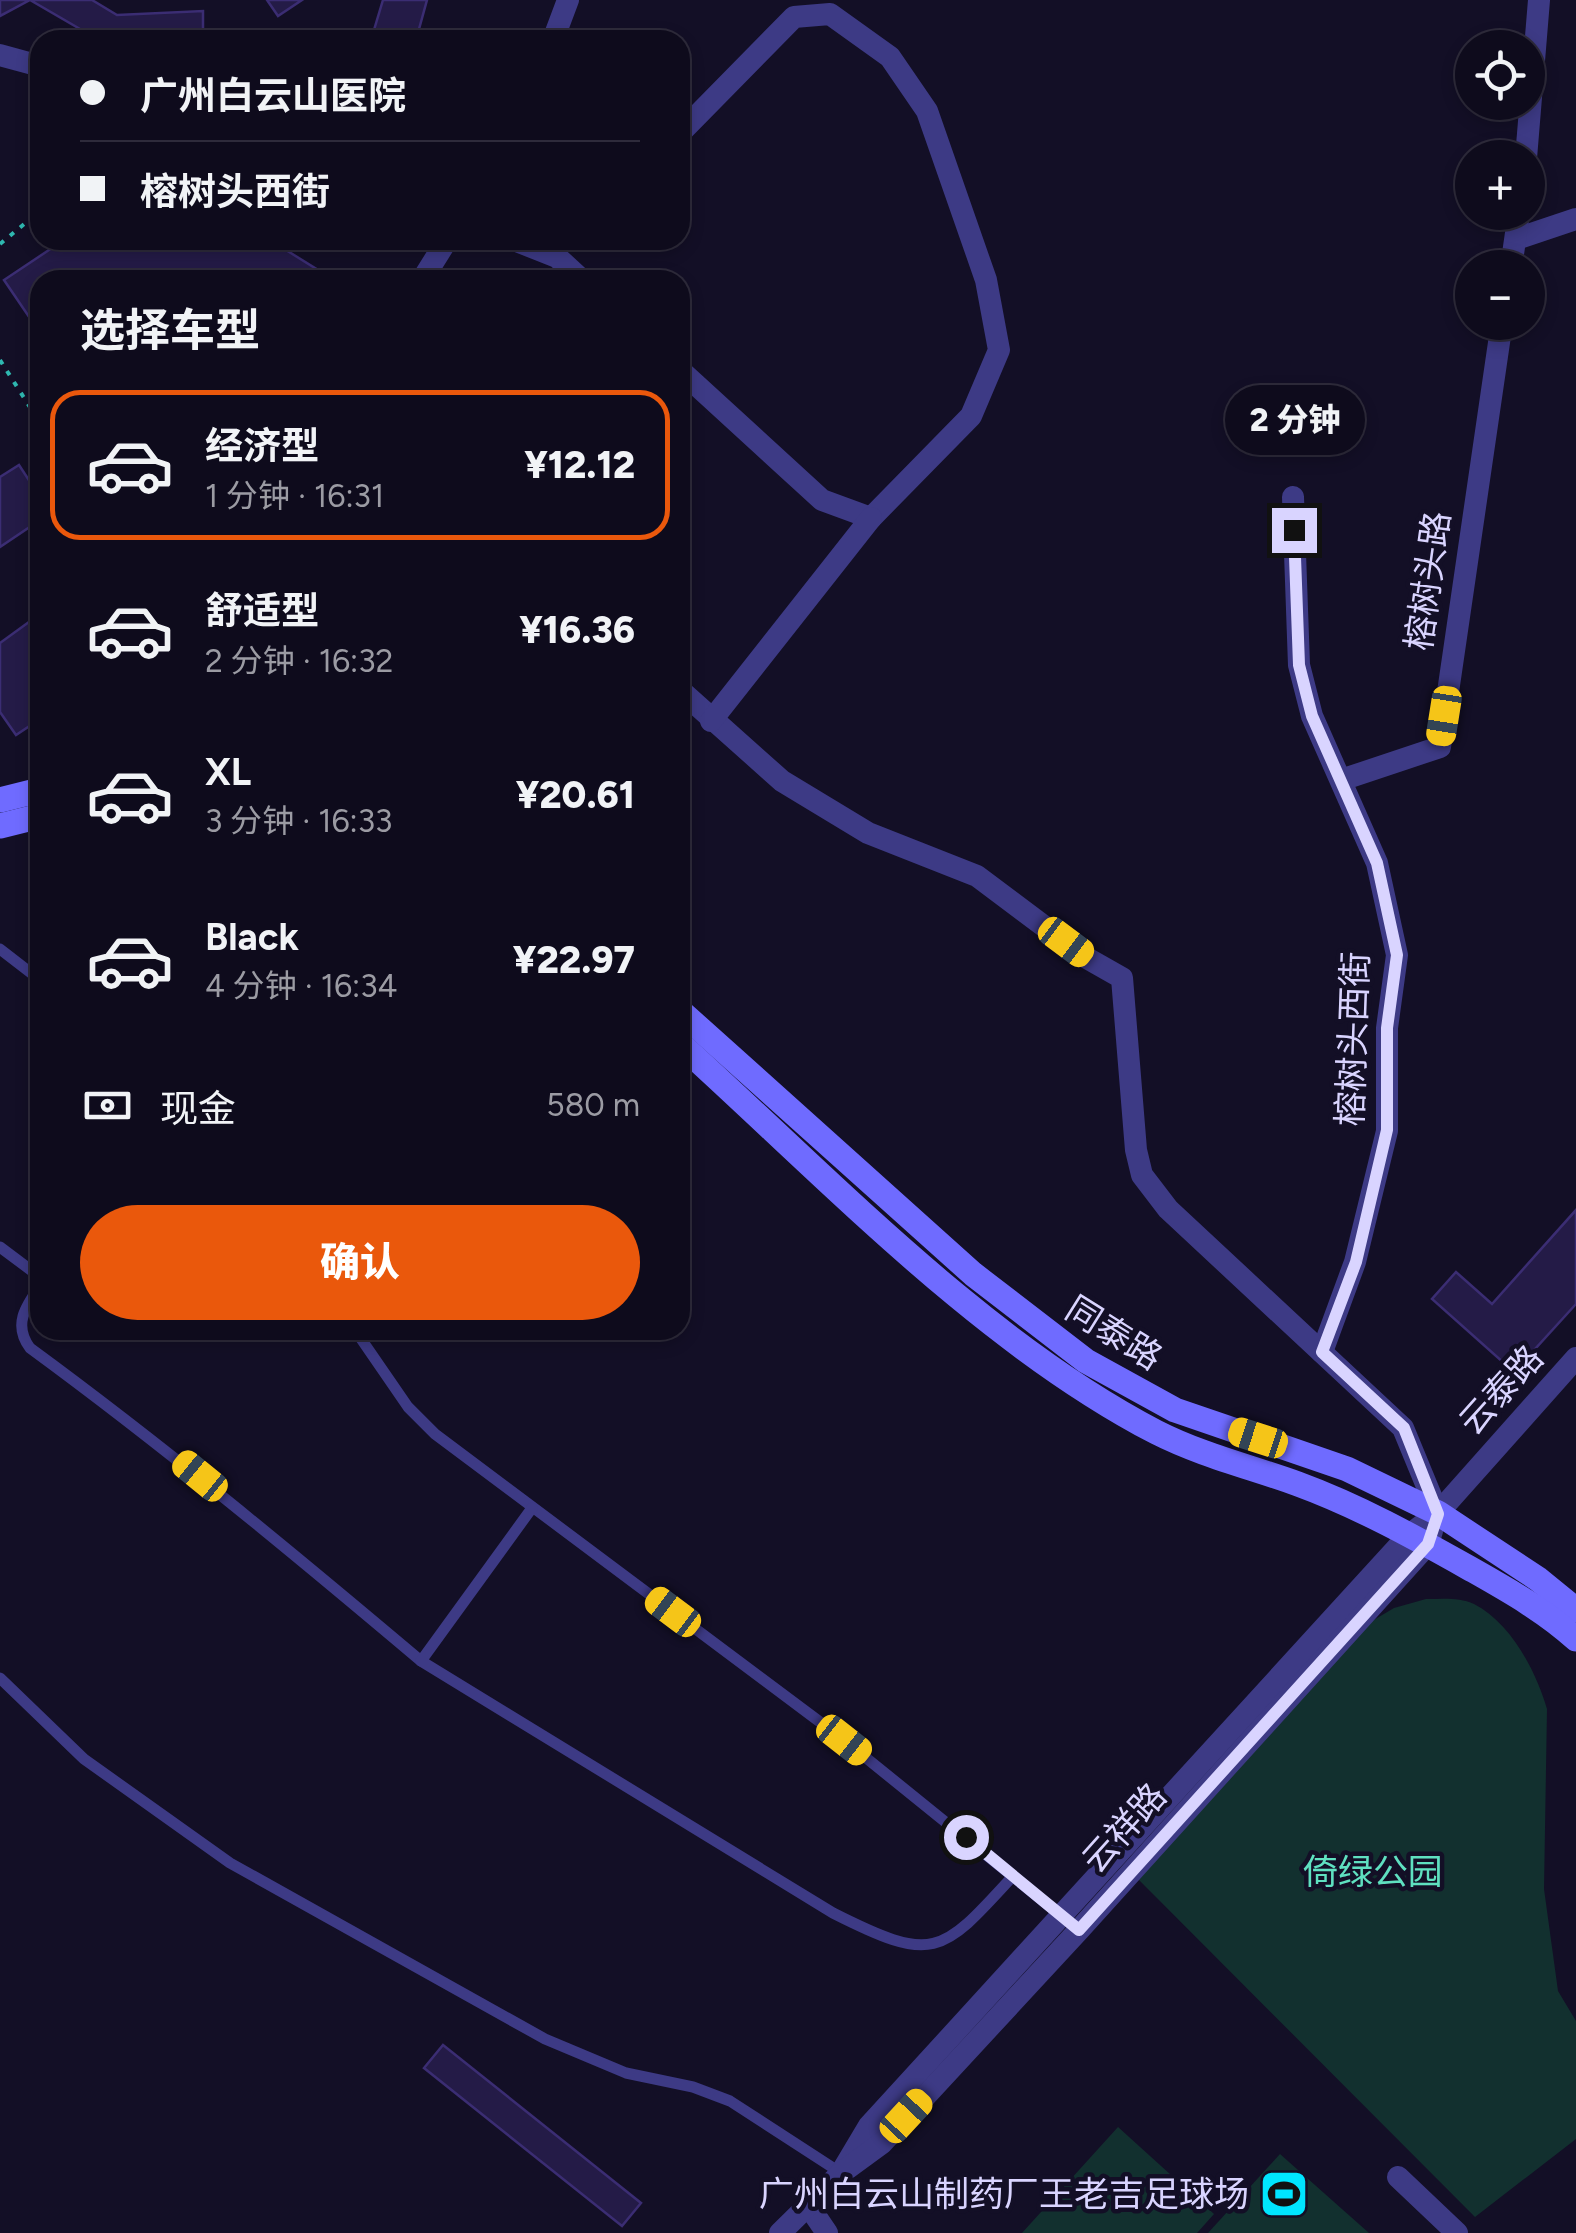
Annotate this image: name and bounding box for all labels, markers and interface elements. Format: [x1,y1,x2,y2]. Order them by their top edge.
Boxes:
map controls [1455,30,1545,340]
button: locate [1455,30,1545,120]
text: 广州白云山医院 [140,73,406,119]
button: + [1455,140,1545,230]
text: 榕树头西街 [140,169,330,215]
button: − [1455,250,1545,340]
text: 选择车型 [80,303,260,357]
callout: 2 分钟 [1224,385,1364,455]
text: 2 分钟 [1250,401,1340,439]
icon: car [85,420,175,510]
text: 经济型 [205,423,319,469]
text: ¥12.12 [524,442,635,488]
text: 1 分钟 · 16:31 [205,477,384,515]
route end [1272,508,1317,553]
street label: 榕树头路 [1397,509,1459,653]
icon: car [85,585,175,675]
text: 舒适型 [205,588,319,634]
text: ¥16.36 [519,607,635,653]
text: 2 分钟 · 16:32 [205,642,393,680]
car [1424,684,1464,748]
text: XL [205,749,251,795]
icon: car [85,750,175,840]
text: ¥20.61 [516,772,635,818]
text: 3 分钟 · 16:33 [205,802,393,840]
car [1033,912,1099,972]
text: Black [205,914,299,960]
icon: car [85,915,175,1005]
text: ¥22.97 [513,937,635,983]
street label: 榕树头西街 [1329,951,1377,1127]
text: 4 分钟 · 16:34 [205,967,397,1005]
icon: cash [80,1078,135,1133]
text: 现金 [160,1086,236,1132]
text: 580 m [546,1086,640,1124]
button: 确认 [80,1205,640,1320]
street label: 同泰路 [1058,1287,1170,1379]
street label: 云泰路 [1450,1337,1552,1443]
car [1225,1414,1291,1462]
car [167,1445,233,1507]
car [640,1582,706,1642]
car [811,1710,877,1770]
street label: 云祥路 [1073,1775,1175,1881]
route start [944,1815,989,1860]
park label: 倚绿公园 [1303,1851,1443,1893]
car [875,2084,937,2148]
sports icon: 广州白云山制药厂王老吉足球场 [1258,2168,1310,2220]
place label: 广州白云山制药厂王老吉足球场 [759,2173,1249,2215]

